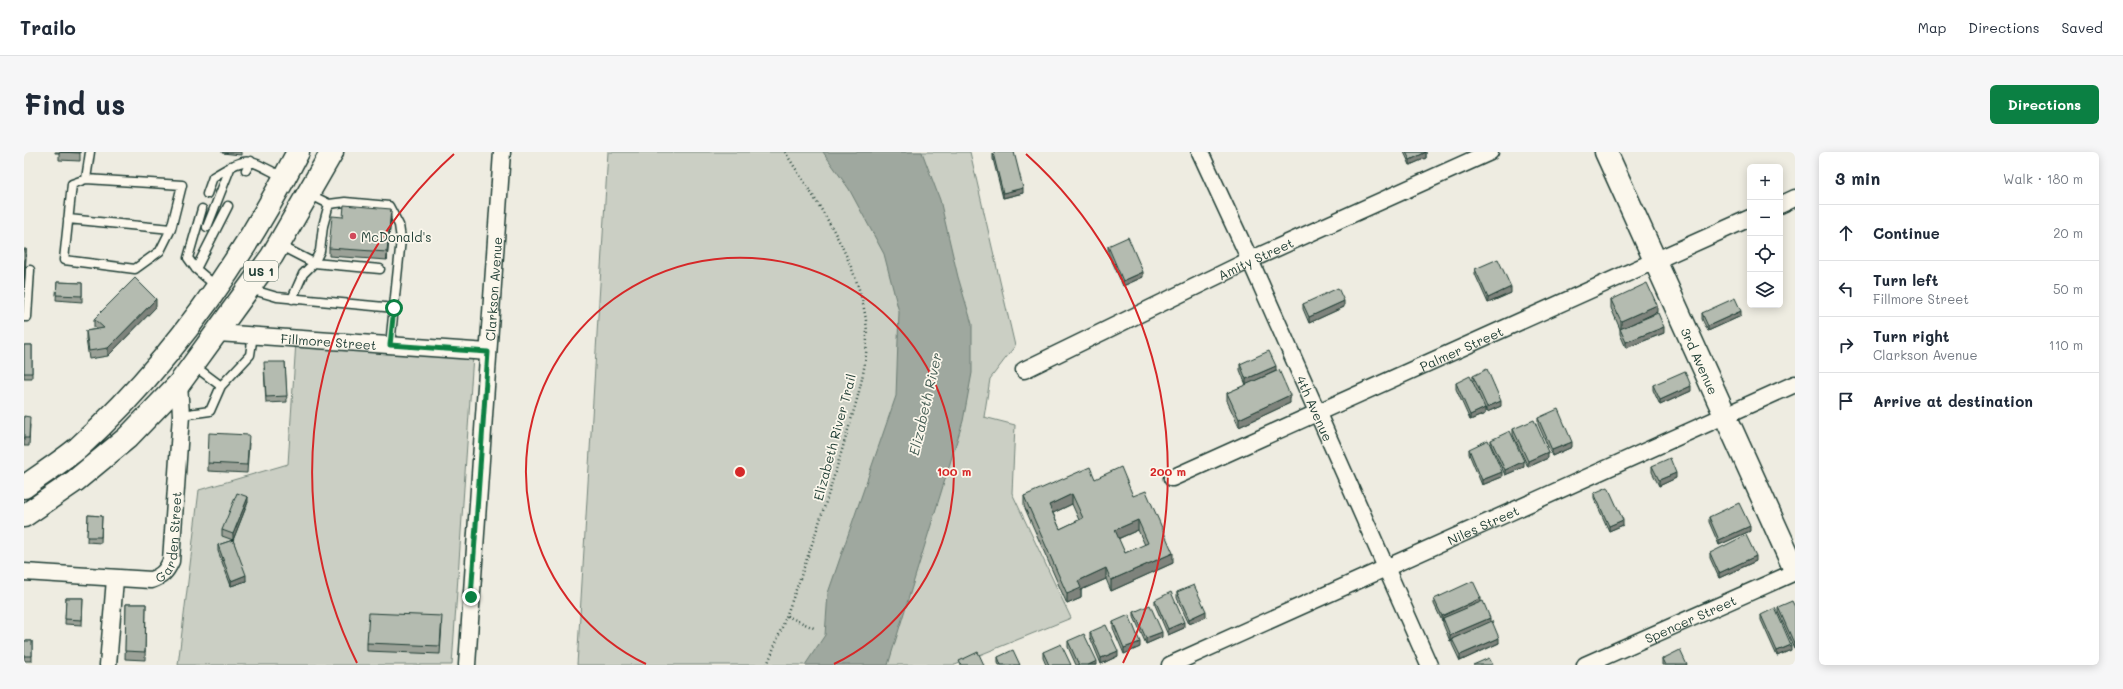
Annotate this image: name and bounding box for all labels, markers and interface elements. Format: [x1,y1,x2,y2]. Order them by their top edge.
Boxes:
text: Trailo [20,15,76,40]
text: Map [1918,18,1946,37]
text: Directions [1968,18,2039,37]
text: Saved [2061,18,2103,37]
button: Directions [1990,85,2099,124]
text: Find us [24,86,125,122]
map controls [1747,164,1783,308]
button: + [1747,164,1783,200]
text: 3 min [1835,167,1880,189]
text: Walk · 180 m [2003,170,2083,187]
button: − [1747,200,1783,236]
icon: ahead [1835,222,1857,244]
text: Continue [1873,223,1940,243]
text: 20 m [2053,224,2083,241]
place label: McDonald's [361,228,432,245]
marker: McDonald's [348,231,358,241]
street label: Amity Street [1215,233,1296,283]
street label: Clarkson Avenue [481,236,505,342]
button: locate [1747,236,1783,272]
road number: US 1 [244,261,278,281]
text: Turn left [1873,270,1938,290]
button: layers [1747,272,1783,308]
icon: left [1835,278,1857,300]
text: 50 m [2053,280,2083,297]
text: Fillmore Street [1873,290,1969,307]
route start [385,299,403,317]
street label: Palmer Street [1417,322,1506,374]
street label: 3rd Avenue [1678,325,1723,397]
text: Turn right [1873,326,1950,346]
street label: Fillmore Street [280,329,378,353]
icon: right [1835,334,1857,356]
text: 110 m [2049,336,2083,353]
text: Clarkson Avenue [1873,346,1977,363]
water label: Elizabeth River [904,351,946,457]
street label: Elizabeth River Trail [809,372,859,502]
street label: 4th Avenue [1294,373,1337,444]
icon: arrive [1835,390,1857,412]
text: Arrive at destination [1873,391,2033,411]
text: 100 m [937,463,971,479]
text: 200 m [1150,463,1186,479]
centre of rings [733,465,747,479]
street label: Garden Street [151,490,184,585]
street label: Niles Street [1444,501,1522,548]
route end [462,588,480,606]
street label: Spencer Street [1642,591,1739,646]

